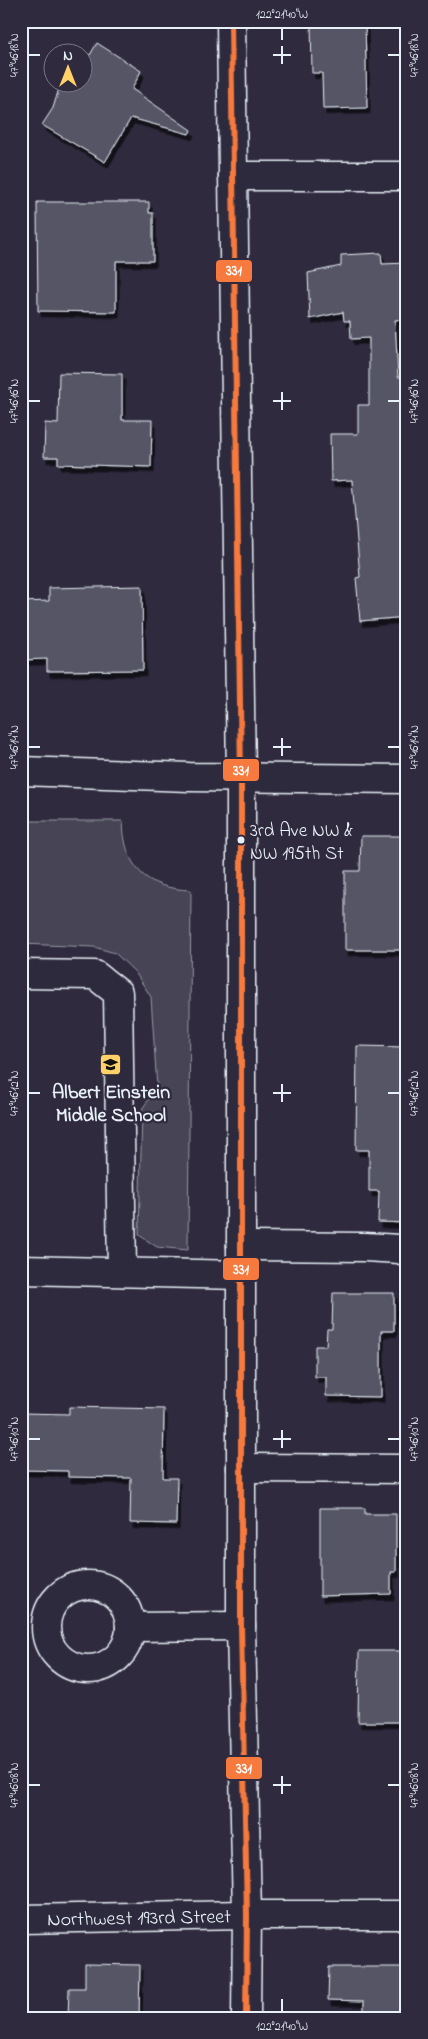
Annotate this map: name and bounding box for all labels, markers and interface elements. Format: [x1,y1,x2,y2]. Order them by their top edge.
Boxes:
text: 122°21'40"W [256,6,308,24]
text: 47°46'18"N [6,33,24,77]
text: 47°46'18"N [406,33,424,77]
north arrow [42,42,92,92]
text: N [63,46,73,67]
line badge: 331 [215,259,253,283]
text: 331 [225,261,243,282]
text: 47°46'16"N [6,379,24,423]
text: 47°46'16"N [406,379,424,423]
text: 47°46'14"N [6,725,24,769]
text: 47°46'14"N [406,725,424,769]
line badge: 331 [222,758,260,782]
text: 331 [232,761,250,782]
place label: 3rd Ave NW & NW 195th St [250,818,353,868]
marker: 3rd Ave NW & NW 195th St [236,835,246,845]
school or university icon: Albert Einstein Middle School [99,1053,123,1077]
text: 47°46'12"N [6,1070,24,1116]
text: 47°46'12"N [406,1070,424,1116]
place label: Albert Einstein Middle School [52,1079,170,1131]
line badge: 331 [222,1257,260,1281]
text: 331 [232,1260,250,1281]
text: 47°46'10"N [6,1417,24,1461]
text: 47°46'10"N [406,1417,424,1461]
line badge: 331 [225,1756,263,1780]
text: 331 [235,1759,253,1780]
text: 47°46'08"N [6,1762,24,1808]
text: 47°46'08"N [406,1762,424,1808]
street label: Northwest 193rd Street [47,1903,232,1936]
text: 122°21'40"W [256,2018,308,2036]

